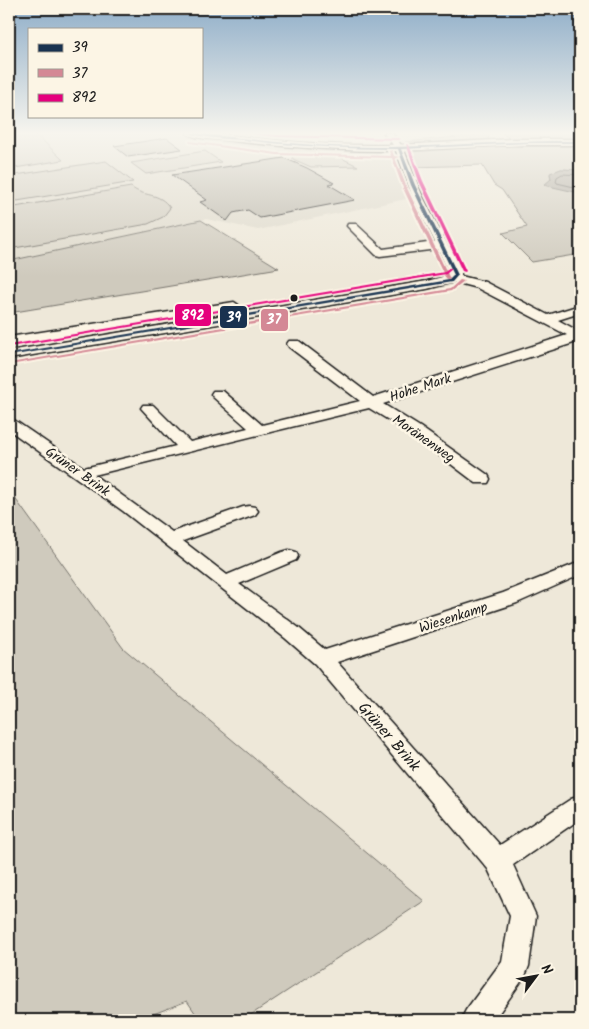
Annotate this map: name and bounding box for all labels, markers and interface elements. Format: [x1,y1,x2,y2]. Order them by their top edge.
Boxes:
legend [28,28,202,118]
text: 39 [72,36,89,60]
text: 37 [72,62,89,86]
text: 892 [72,86,97,110]
unlabelled marker [289,293,299,303]
line badge: 892 [174,303,212,327]
text: 892 [181,305,205,327]
line badge: 39 [219,305,248,329]
text: 39 [226,307,241,329]
line badge: 37 [260,308,289,332]
text: 37 [266,309,282,331]
street label: Hohe Mark [386,367,455,408]
street label: Moränenweg [388,409,459,469]
street label: Grüner Brink [40,441,115,503]
street label: Wiesenkamp [416,596,491,639]
street label: Grüner Brink [351,697,427,778]
north arrow [512,952,562,1002]
text: N [535,960,558,979]

